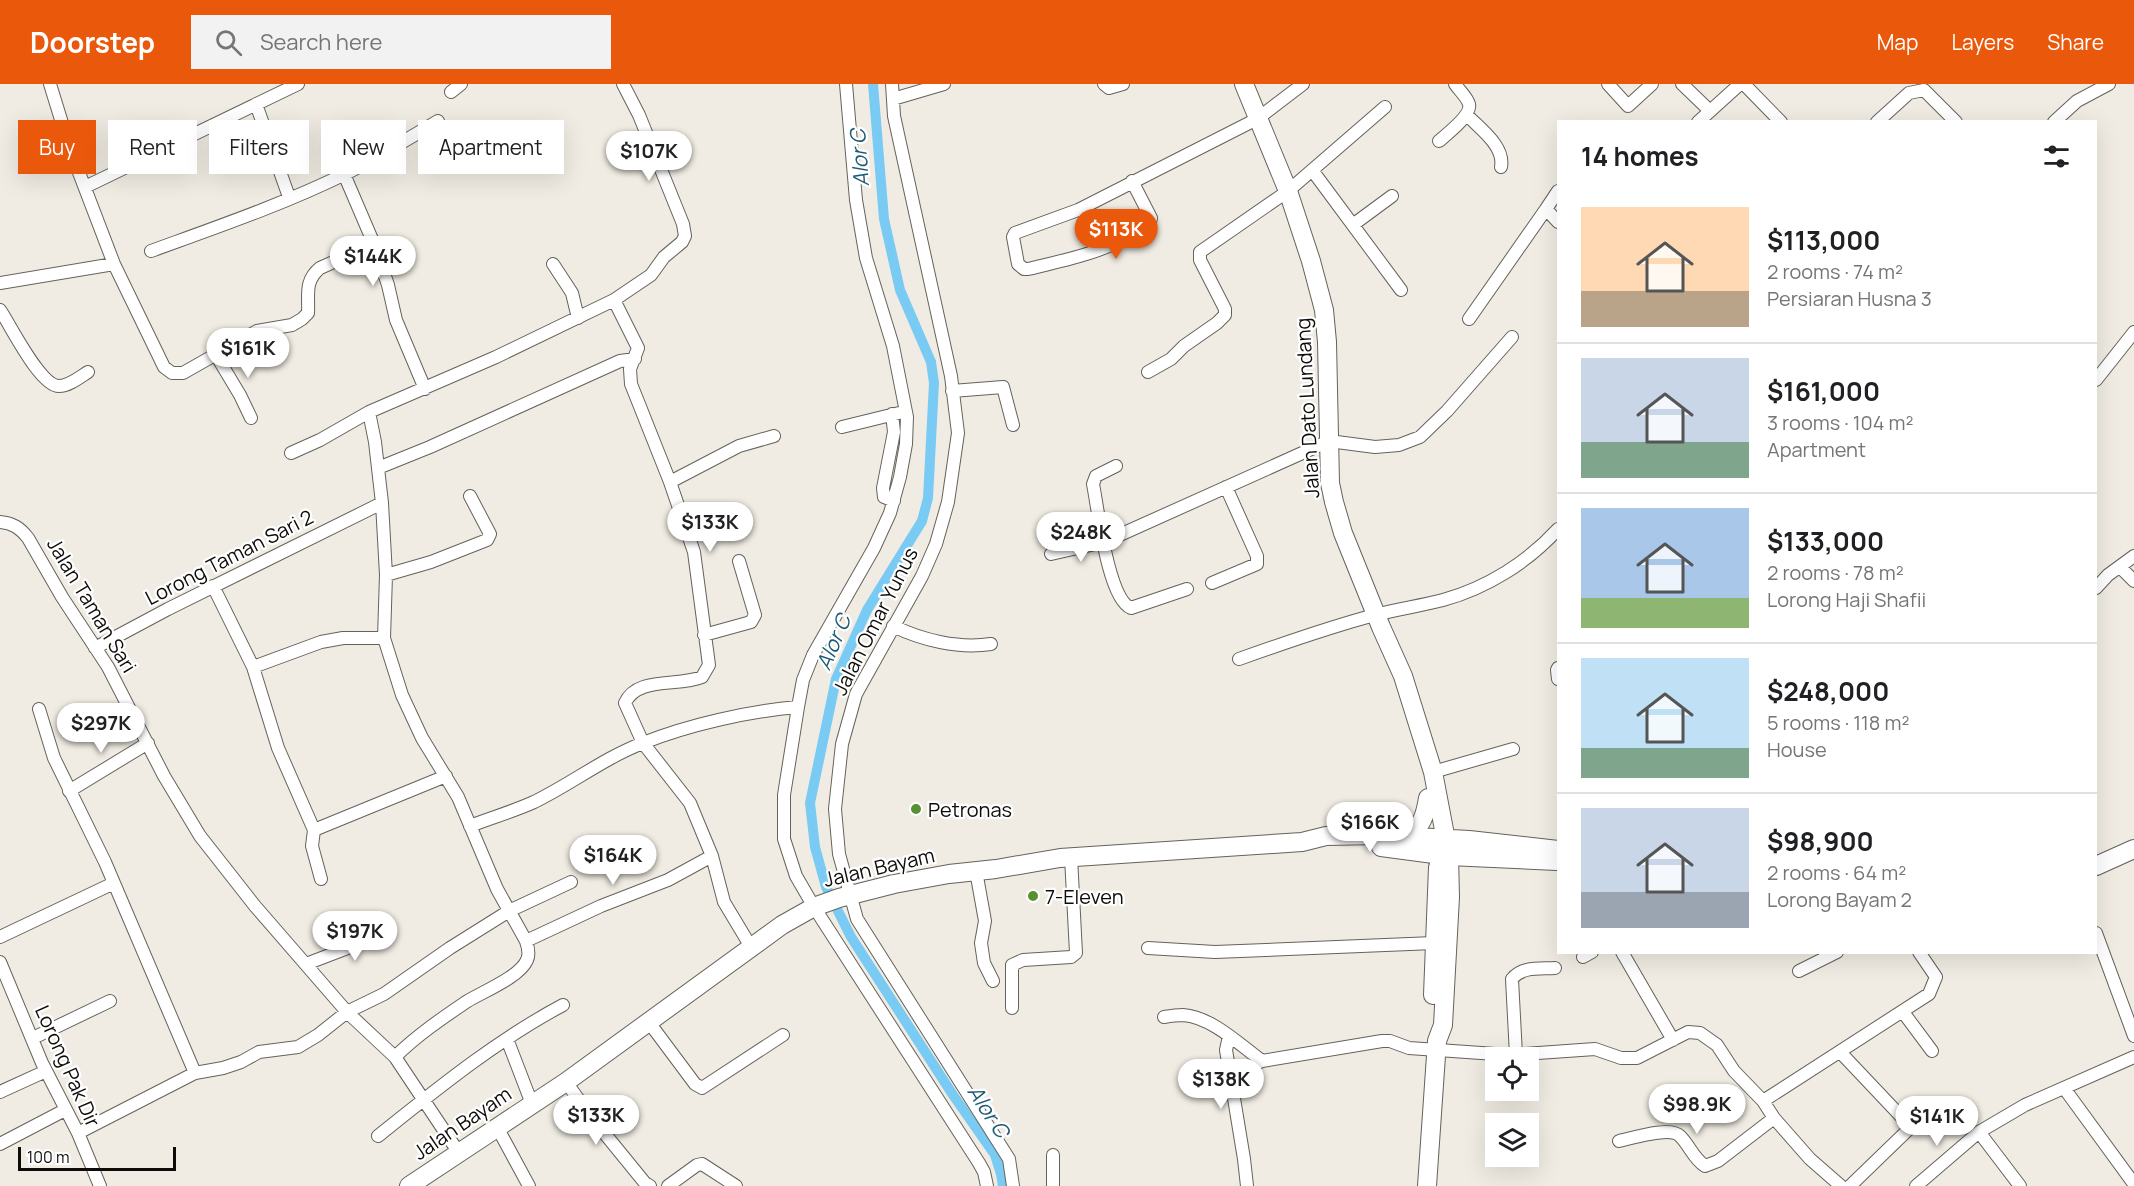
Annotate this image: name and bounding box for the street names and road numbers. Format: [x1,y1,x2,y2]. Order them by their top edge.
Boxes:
street label: Jalan Dato Lundang [1289,317,1325,499]
street label: Lorong Taman Sari 2 [140,503,318,611]
street label: Jalan Taman Sari [41,532,143,678]
street label: Jalan Omar Yunus [826,543,924,699]
street label: Jalan Bayam [821,841,937,893]
street label: Lorong Pak Dir [29,1001,107,1131]
street label: Jalan Bayam [408,1080,516,1166]

